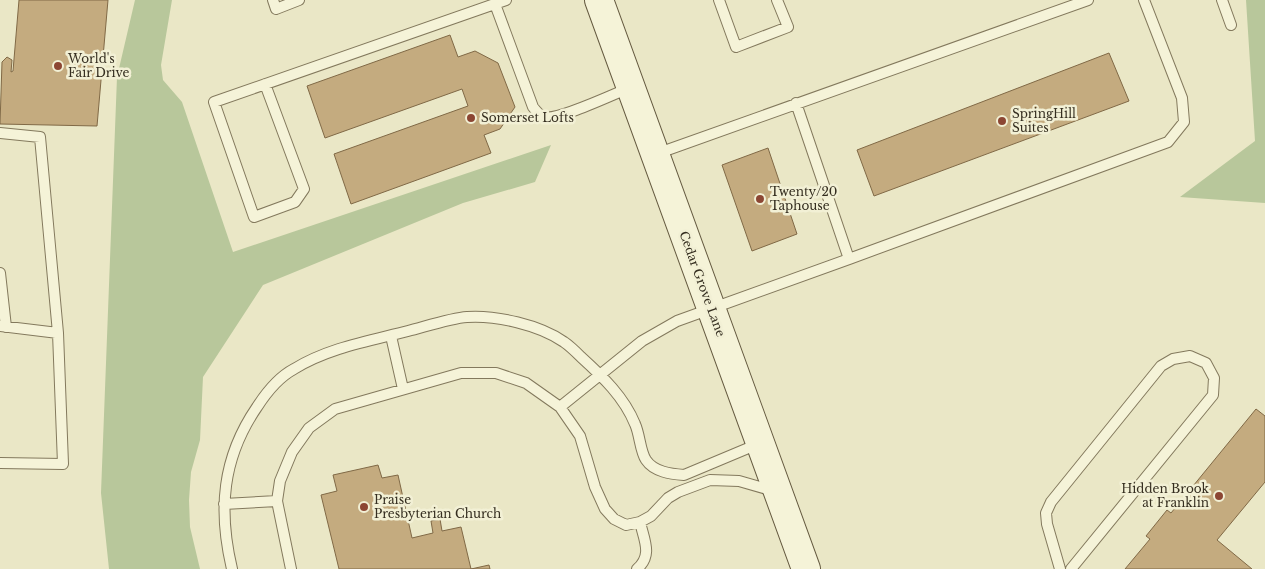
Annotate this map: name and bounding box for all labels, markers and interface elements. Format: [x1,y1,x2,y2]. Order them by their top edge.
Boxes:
place label: World's Fair Drive [67,51,130,80]
marker: World's Fair Drive [52,60,64,72]
place label: SpringHill Suites [1012,106,1076,135]
place label: Somerset Lofts [481,110,574,125]
marker: Somerset Lofts [465,112,477,124]
marker: SpringHill Suites [996,115,1008,127]
place label: Twenty/20 Taphouse [770,184,837,213]
marker: Twenty/20 Taphouse [754,193,766,205]
street label: Cedar Grove Lane [676,229,729,339]
place label: Hidden Brook at Franklin [1121,481,1210,510]
marker: Hidden Brook at Franklin [1213,490,1225,502]
place label: Praise Presbyterian Church [374,492,501,521]
marker: Praise Presbyterian Church [358,501,370,513]

